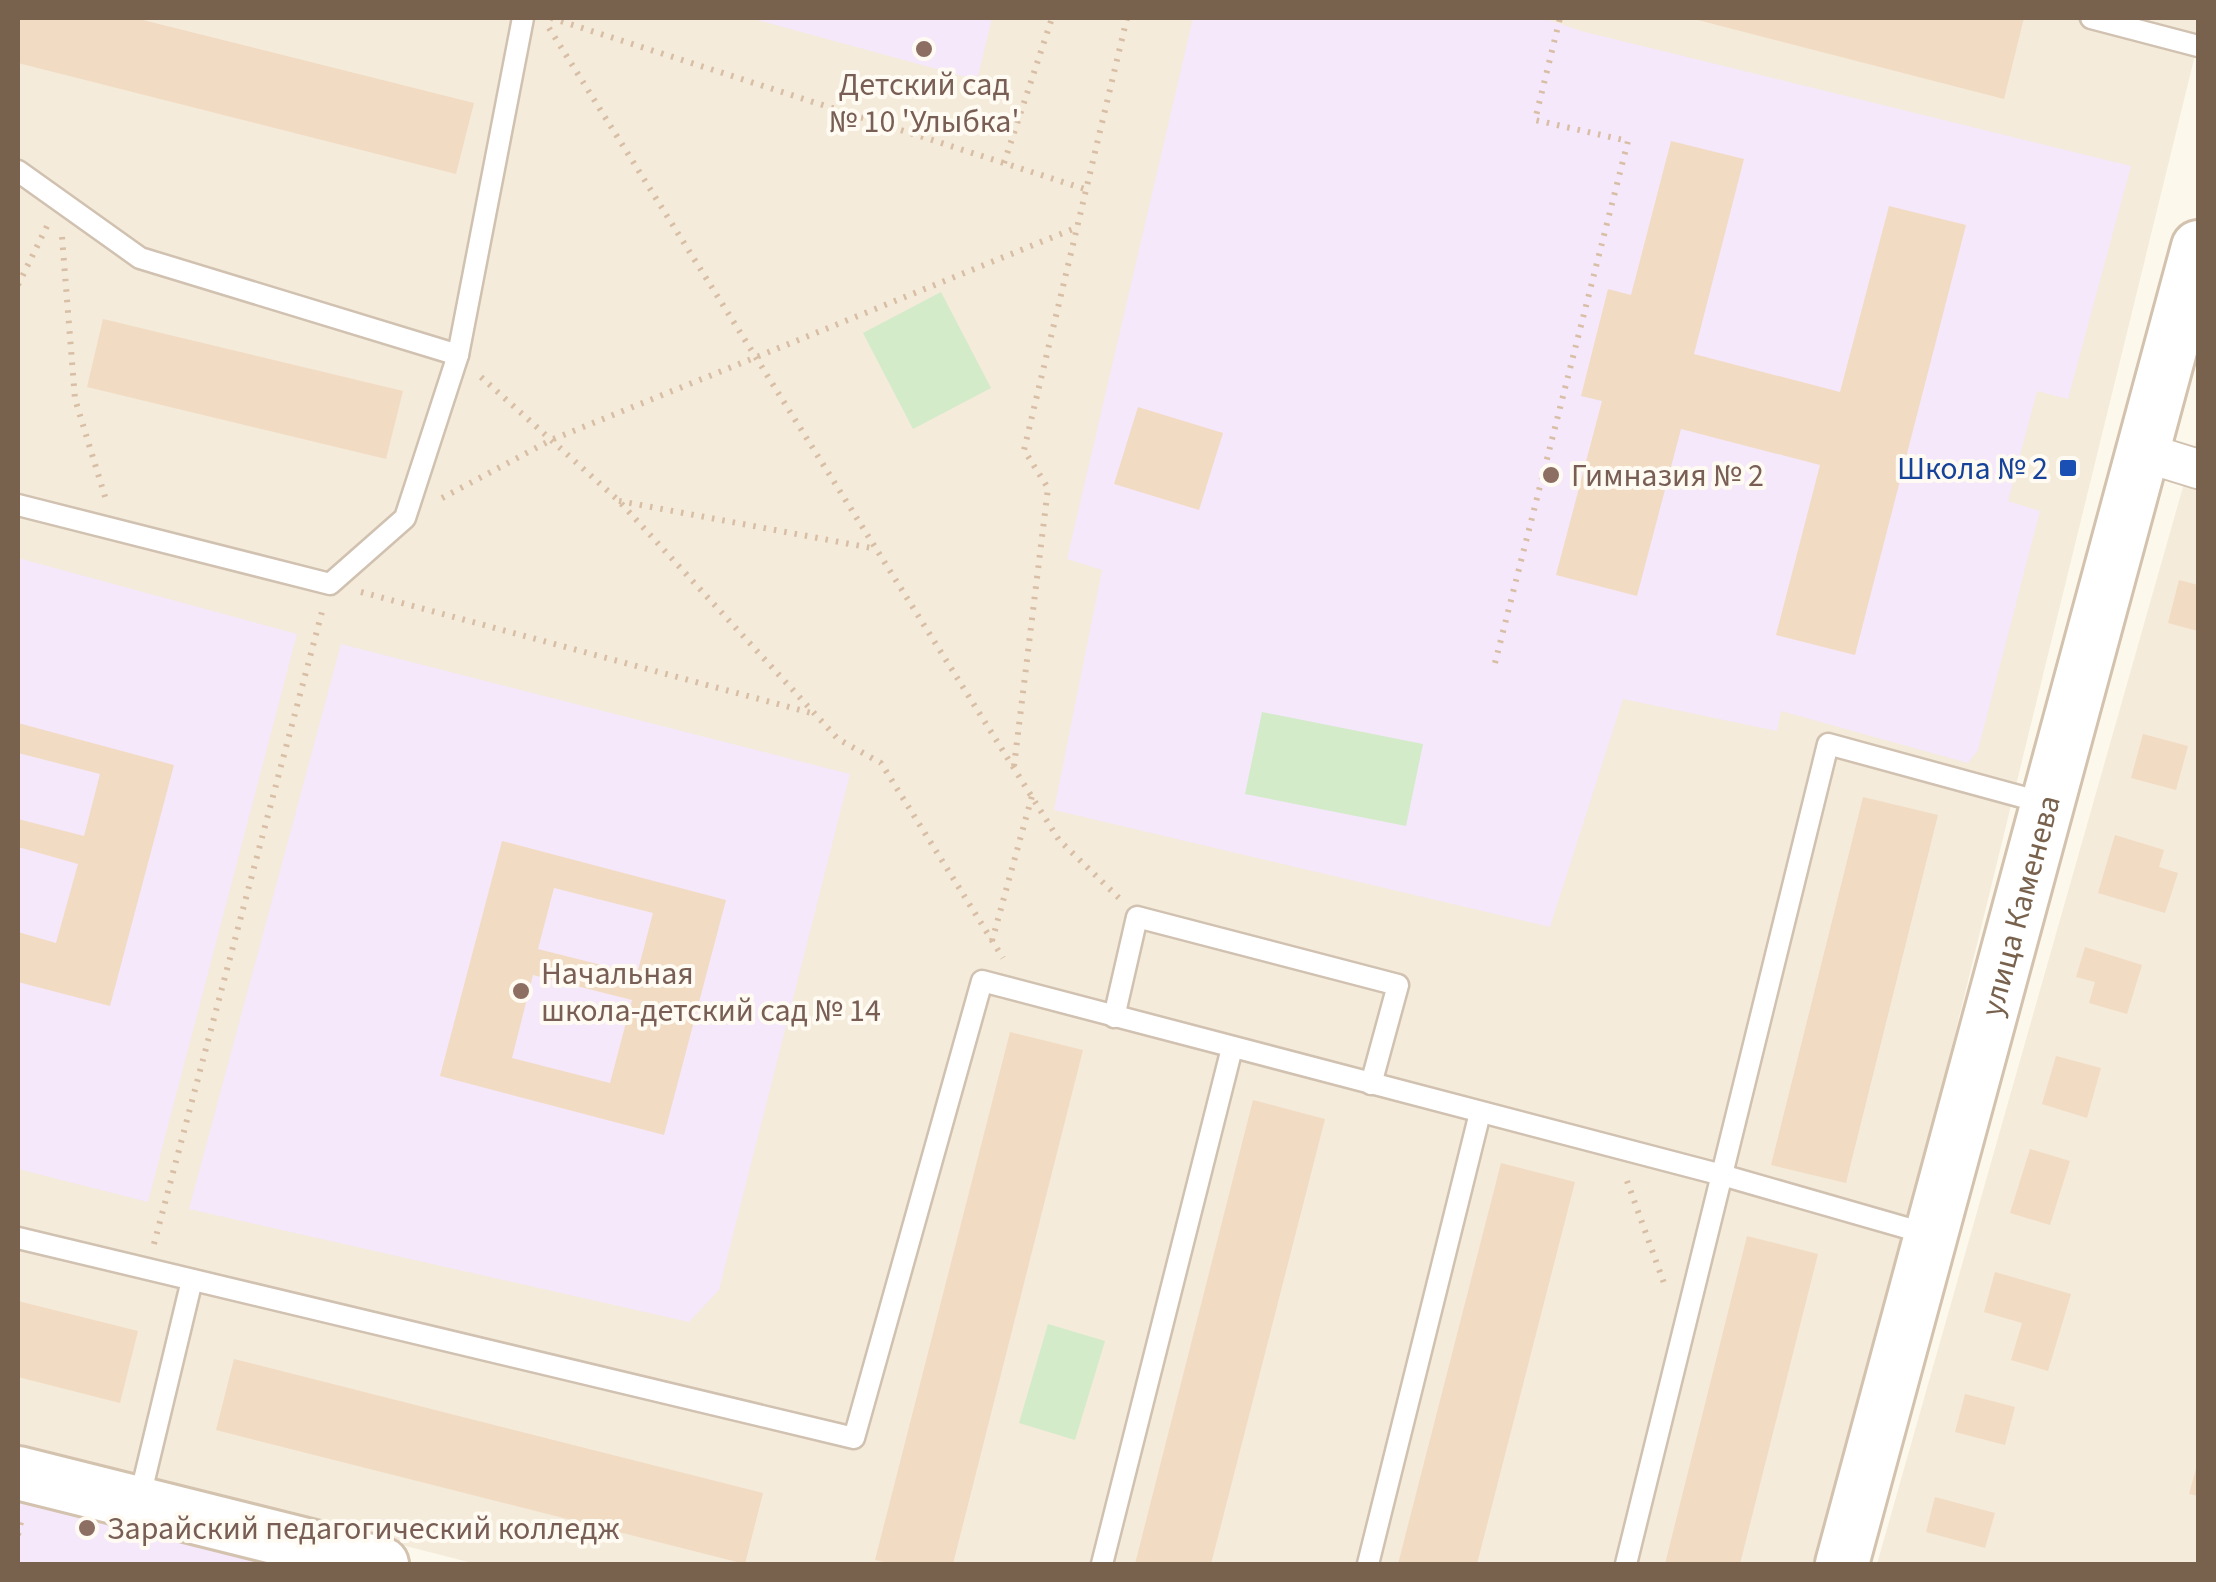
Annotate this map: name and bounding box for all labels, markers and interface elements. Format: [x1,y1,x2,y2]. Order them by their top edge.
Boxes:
marker: Детский сад № 10 'Улыбка' [913,38,935,60]
place label: Детский сад № 10 'Улыбка' [829,62,1019,145]
place label: Школа № 2 [1897,446,2048,492]
place label: Гимназия № 2 [1571,453,1764,499]
marker: Школа № 2 [2057,457,2079,479]
marker: Гимназия № 2 [1540,464,1562,486]
street label: улица Каменева [1969,790,2073,1022]
place label: Начальная школа-детский сад № 14 [541,951,881,1034]
marker: Начальная школа-детский сад № 14 [510,980,532,1002]
place label: Зарайский педагогический колледж [107,1506,620,1552]
marker: Зарайский педагогический колледж [76,1517,98,1539]

